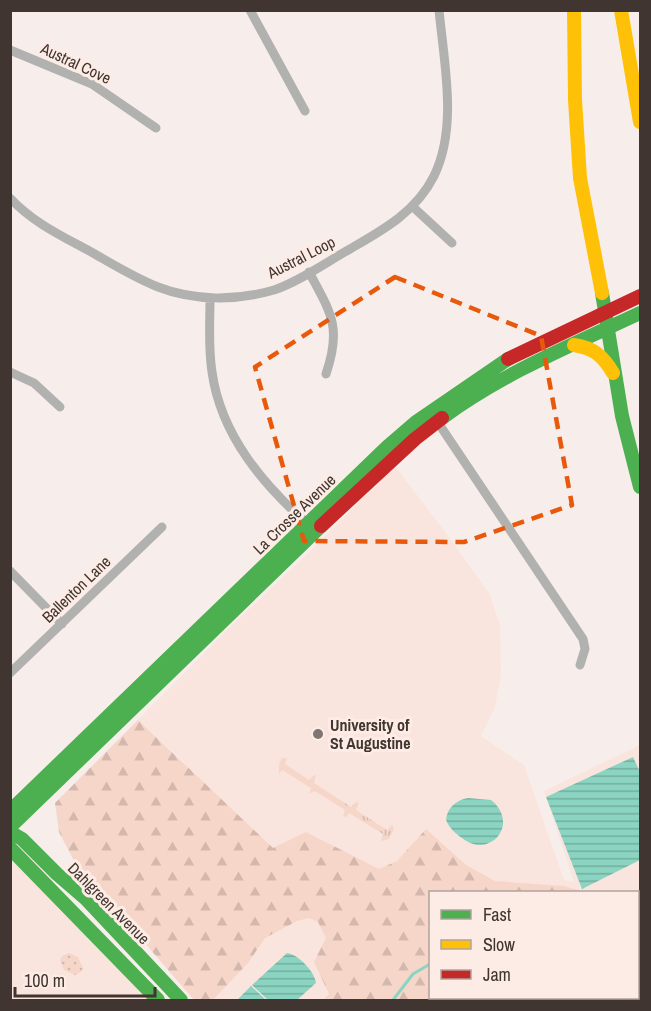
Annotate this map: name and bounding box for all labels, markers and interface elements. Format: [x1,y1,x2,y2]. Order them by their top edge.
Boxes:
street label: Austral Cove [36,37,115,89]
street label: Austral Loop [262,230,339,284]
street label: La Crosse Avenue [248,469,340,559]
street label: Ballenton Lane [37,551,115,627]
place label: University of St Augustine [330,714,410,754]
marker: University of St Augustine [311,727,325,741]
street label: Dahlgreen Avenue [63,857,155,949]
legend [429,891,639,999]
text: Fast [483,902,511,927]
text: Slow [483,932,515,957]
scale bar [15,960,154,998]
text: Jam [483,962,511,987]
text: 100 m [24,968,65,993]

